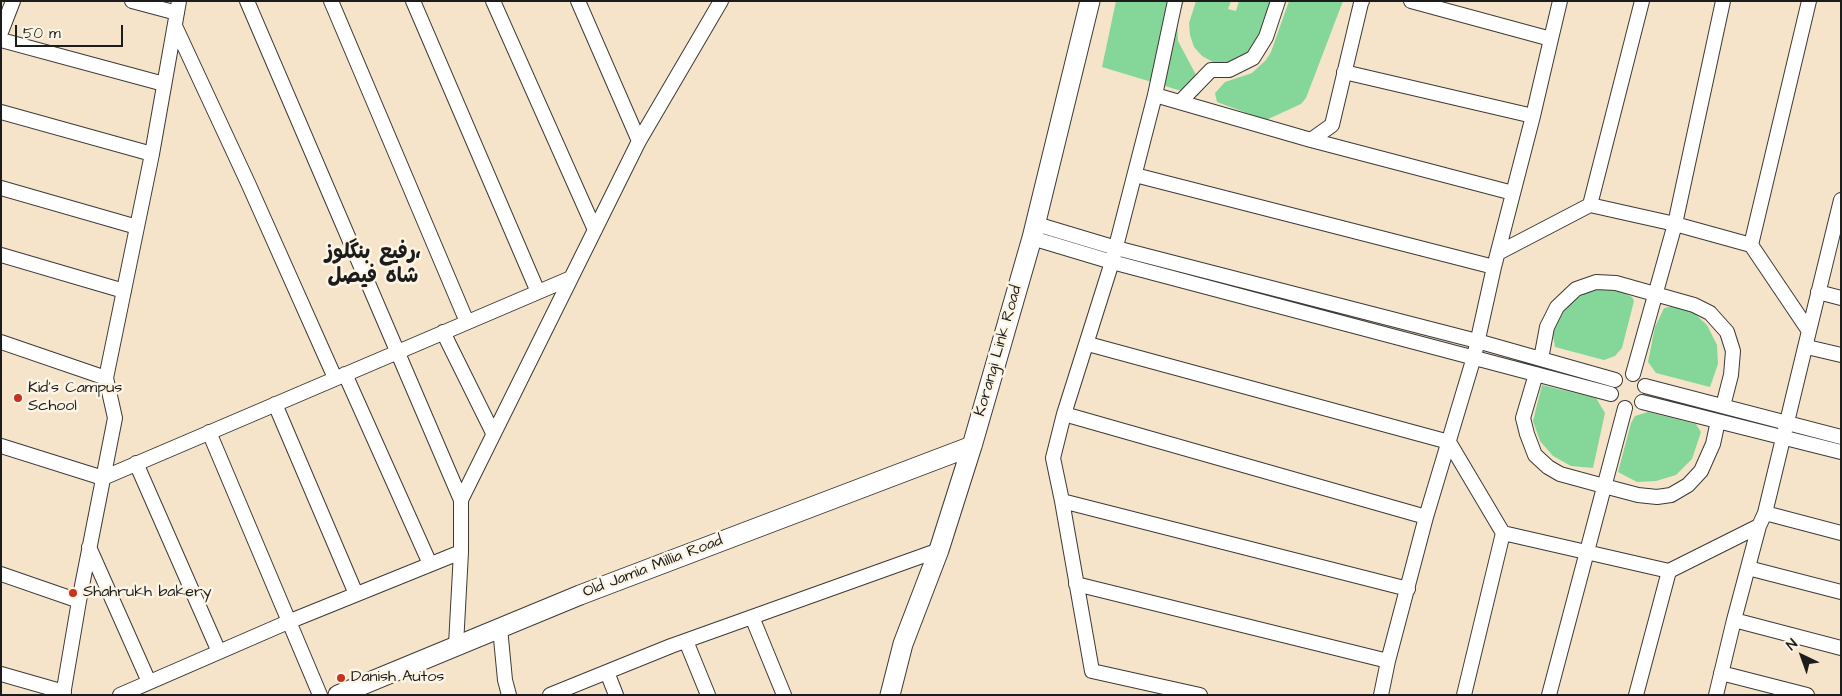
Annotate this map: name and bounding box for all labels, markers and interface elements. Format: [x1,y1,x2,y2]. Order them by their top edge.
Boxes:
scale bar [18,15,125,47]
text: 50 m [23,23,61,44]
district label: رفیع بنگلوز، شاہ فیصل [325,241,421,291]
street label: Korangi Link Road [971,283,1027,419]
place label: Kid's Campus School [28,379,122,417]
marker: Kid's Campus School [12,392,24,404]
street label: Old Jamia Millia Road [580,531,726,603]
place label: Shahrukh bakery [83,583,212,603]
marker: Shahrukh bakery [67,587,79,599]
north arrow [1777,631,1827,681]
text: N [1782,634,1802,655]
place label: Danish Autos [351,668,444,688]
marker: Danish Autos [335,672,347,684]

